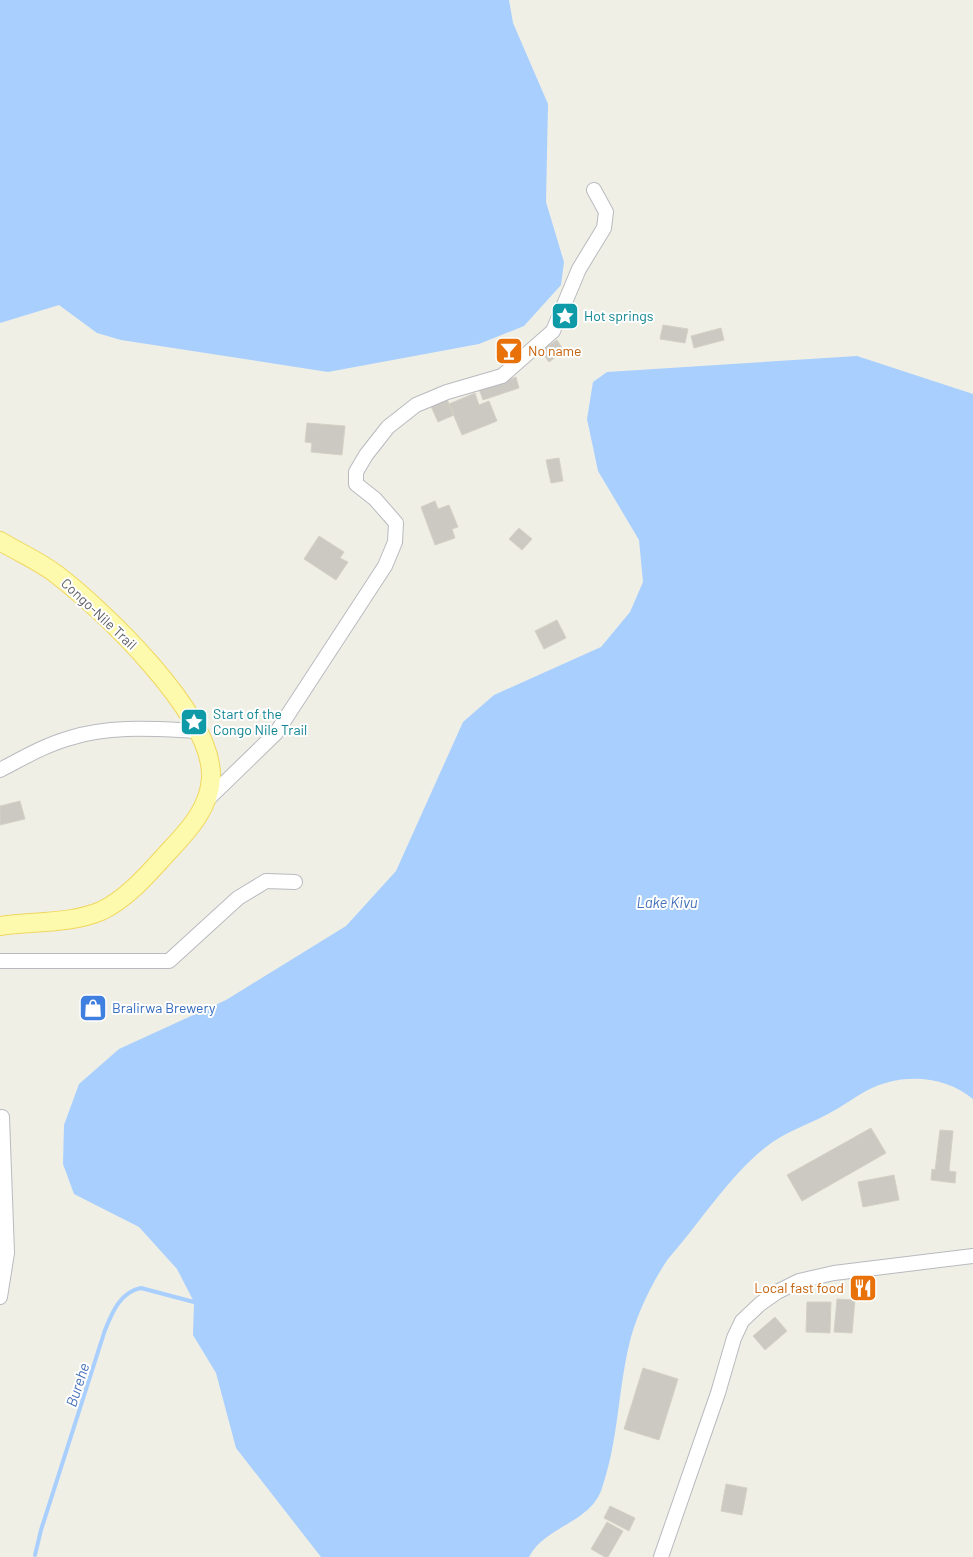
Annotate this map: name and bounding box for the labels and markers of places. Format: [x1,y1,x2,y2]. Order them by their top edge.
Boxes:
place icon: Hot springs [550,301,580,331]
place label: Hot springs [584,307,654,324]
bar icon: No name [494,336,524,366]
place label: No name [528,342,582,359]
place label: Start of the Congo Nile Trail [213,705,307,738]
place icon: Start of the Congo Nile Trail [179,707,209,737]
shop icon: Bralirwa Brewery [78,993,108,1023]
place label: Bralirwa Brewery [112,999,216,1016]
restaurant icon: Local fast food [848,1273,878,1303]
place label: Local fast food [754,1279,844,1296]

